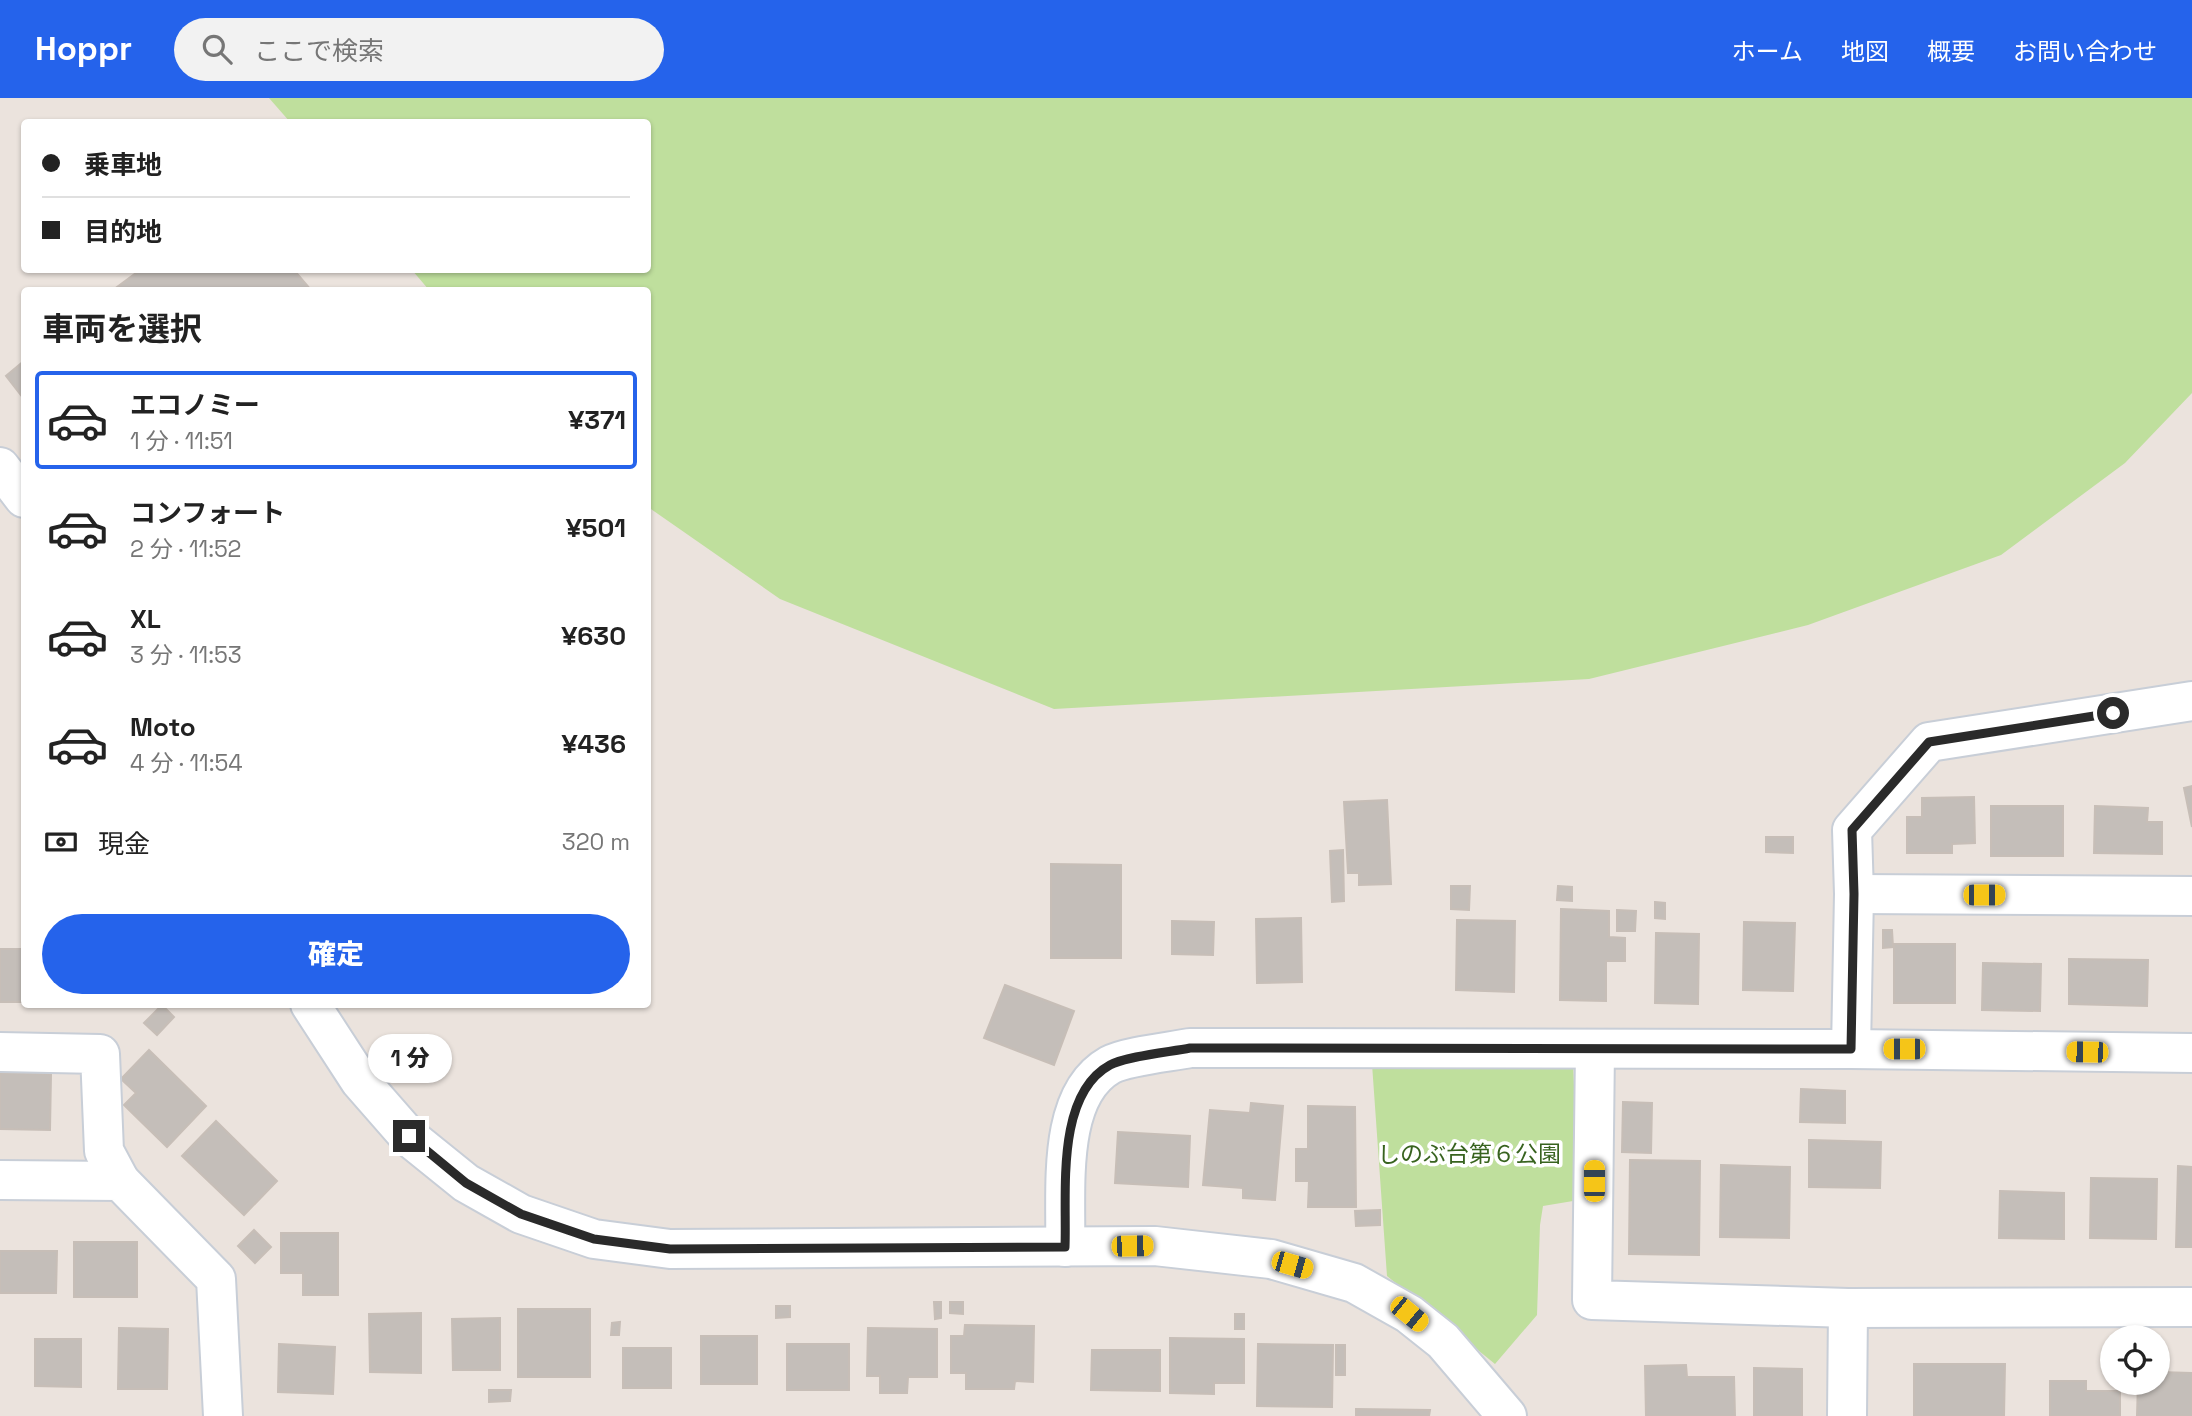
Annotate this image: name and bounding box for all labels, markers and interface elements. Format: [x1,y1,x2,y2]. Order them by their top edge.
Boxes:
search box [174,18,664,81]
text: Hoppr [35,28,132,70]
icon: search [198,30,236,68]
text: ここで検索 [254,34,384,68]
text: ホーム [1732,36,1803,67]
text: 地図 [1841,36,1889,67]
text: 概要 [1927,36,1975,67]
text: お問い合わせ [2013,36,2157,67]
text: 乗車地 [84,148,162,182]
text: 目的地 [84,215,162,249]
text: 車両を選択 [42,309,202,349]
text: エコノミー [130,388,260,422]
icon: car [46,389,109,452]
text: ¥371 [568,403,626,437]
text: 1 分 · 11:51 [130,426,233,456]
text: コンフォート [130,496,285,530]
icon: car [46,497,109,560]
text: ¥501 [566,511,626,545]
text: 2 分 · 11:52 [130,534,241,564]
text: XL [130,602,161,636]
icon: car [46,605,109,668]
text: ¥630 [561,619,626,653]
text: 3 分 · 11:53 [130,640,242,670]
route start [2097,697,2129,729]
text: Moto [130,710,196,744]
icon: car [46,713,109,776]
text: ¥436 [561,727,626,761]
text: 4 分 · 11:54 [130,748,243,778]
icon: cash [42,823,80,861]
text: 現金 [98,827,150,861]
text: 320 m [562,827,630,857]
car [1964,885,2006,906]
button: 確定 [42,914,630,994]
callout: 1 分 [367,1034,451,1084]
car [1884,1039,1926,1060]
car [2066,1041,2109,1063]
text: 1 分 [390,1043,430,1073]
route end [393,1120,425,1152]
park label: しのぶ台第６公園 [1377,1139,1561,1169]
car [1584,1160,1605,1202]
car [1111,1235,1154,1257]
car [1269,1249,1316,1281]
car [1387,1293,1432,1335]
map controls [2100,1325,2170,1395]
button: locate [2100,1325,2170,1395]

